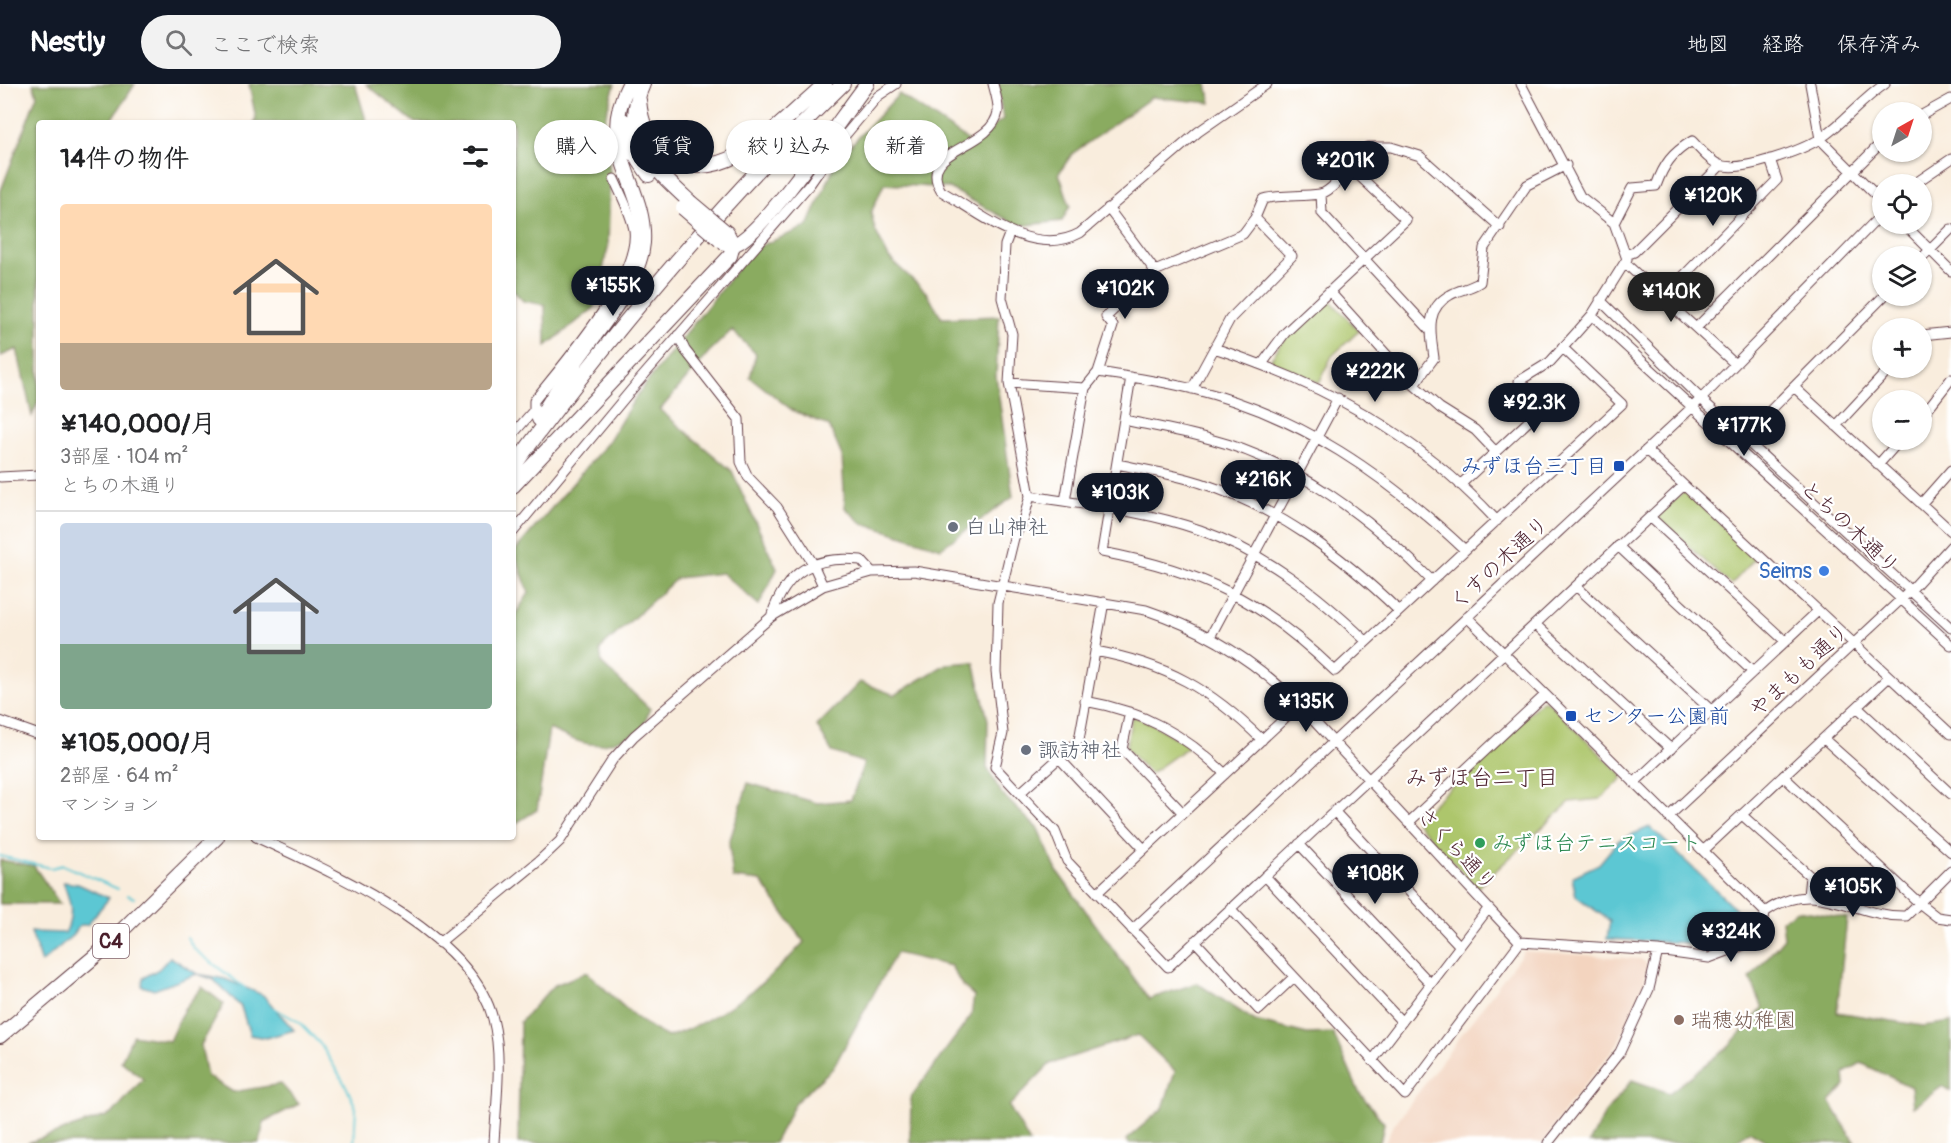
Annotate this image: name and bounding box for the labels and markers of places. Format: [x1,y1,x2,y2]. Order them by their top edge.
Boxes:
pin: ¥201K [1303,141,1387,192]
pin: ¥120K [1671,176,1755,227]
pin: ¥155K [571,266,655,317]
pin: ¥102K [1083,269,1167,320]
pin: ¥140K [1629,272,1713,323]
pin: ¥222K [1333,352,1417,403]
pin: ¥92.3K [1485,383,1583,434]
pin: ¥177K [1702,406,1786,457]
place label: みずほ台三丁目 [1461,453,1607,480]
marker: みずほ台三丁目 [1612,459,1626,473]
pin: ¥216K [1221,460,1305,511]
pin: ¥103K [1078,473,1162,524]
place label: 白山神社 [965,514,1049,541]
marker: 白山神社 [946,520,960,534]
place label: Seims [1758,558,1813,585]
marker: Seims [1817,564,1831,578]
pin: ¥135K [1264,682,1348,733]
place label: センター公園前 [1583,703,1729,730]
marker: センター公園前 [1564,709,1578,723]
place label: 諏訪神社 [1038,737,1122,764]
marker: 諏訪神社 [1019,743,1033,757]
place label: みずほ台テニスコート [1492,830,1702,857]
marker: みずほ台テニスコート [1473,836,1487,850]
pin: ¥108K [1333,854,1417,905]
pin: ¥105K [1811,867,1895,918]
pin: ¥324K [1689,912,1773,963]
place label: 瑞穂幼稚園 [1691,1007,1796,1034]
marker: 瑞穂幼稚園 [1672,1013,1686,1027]

